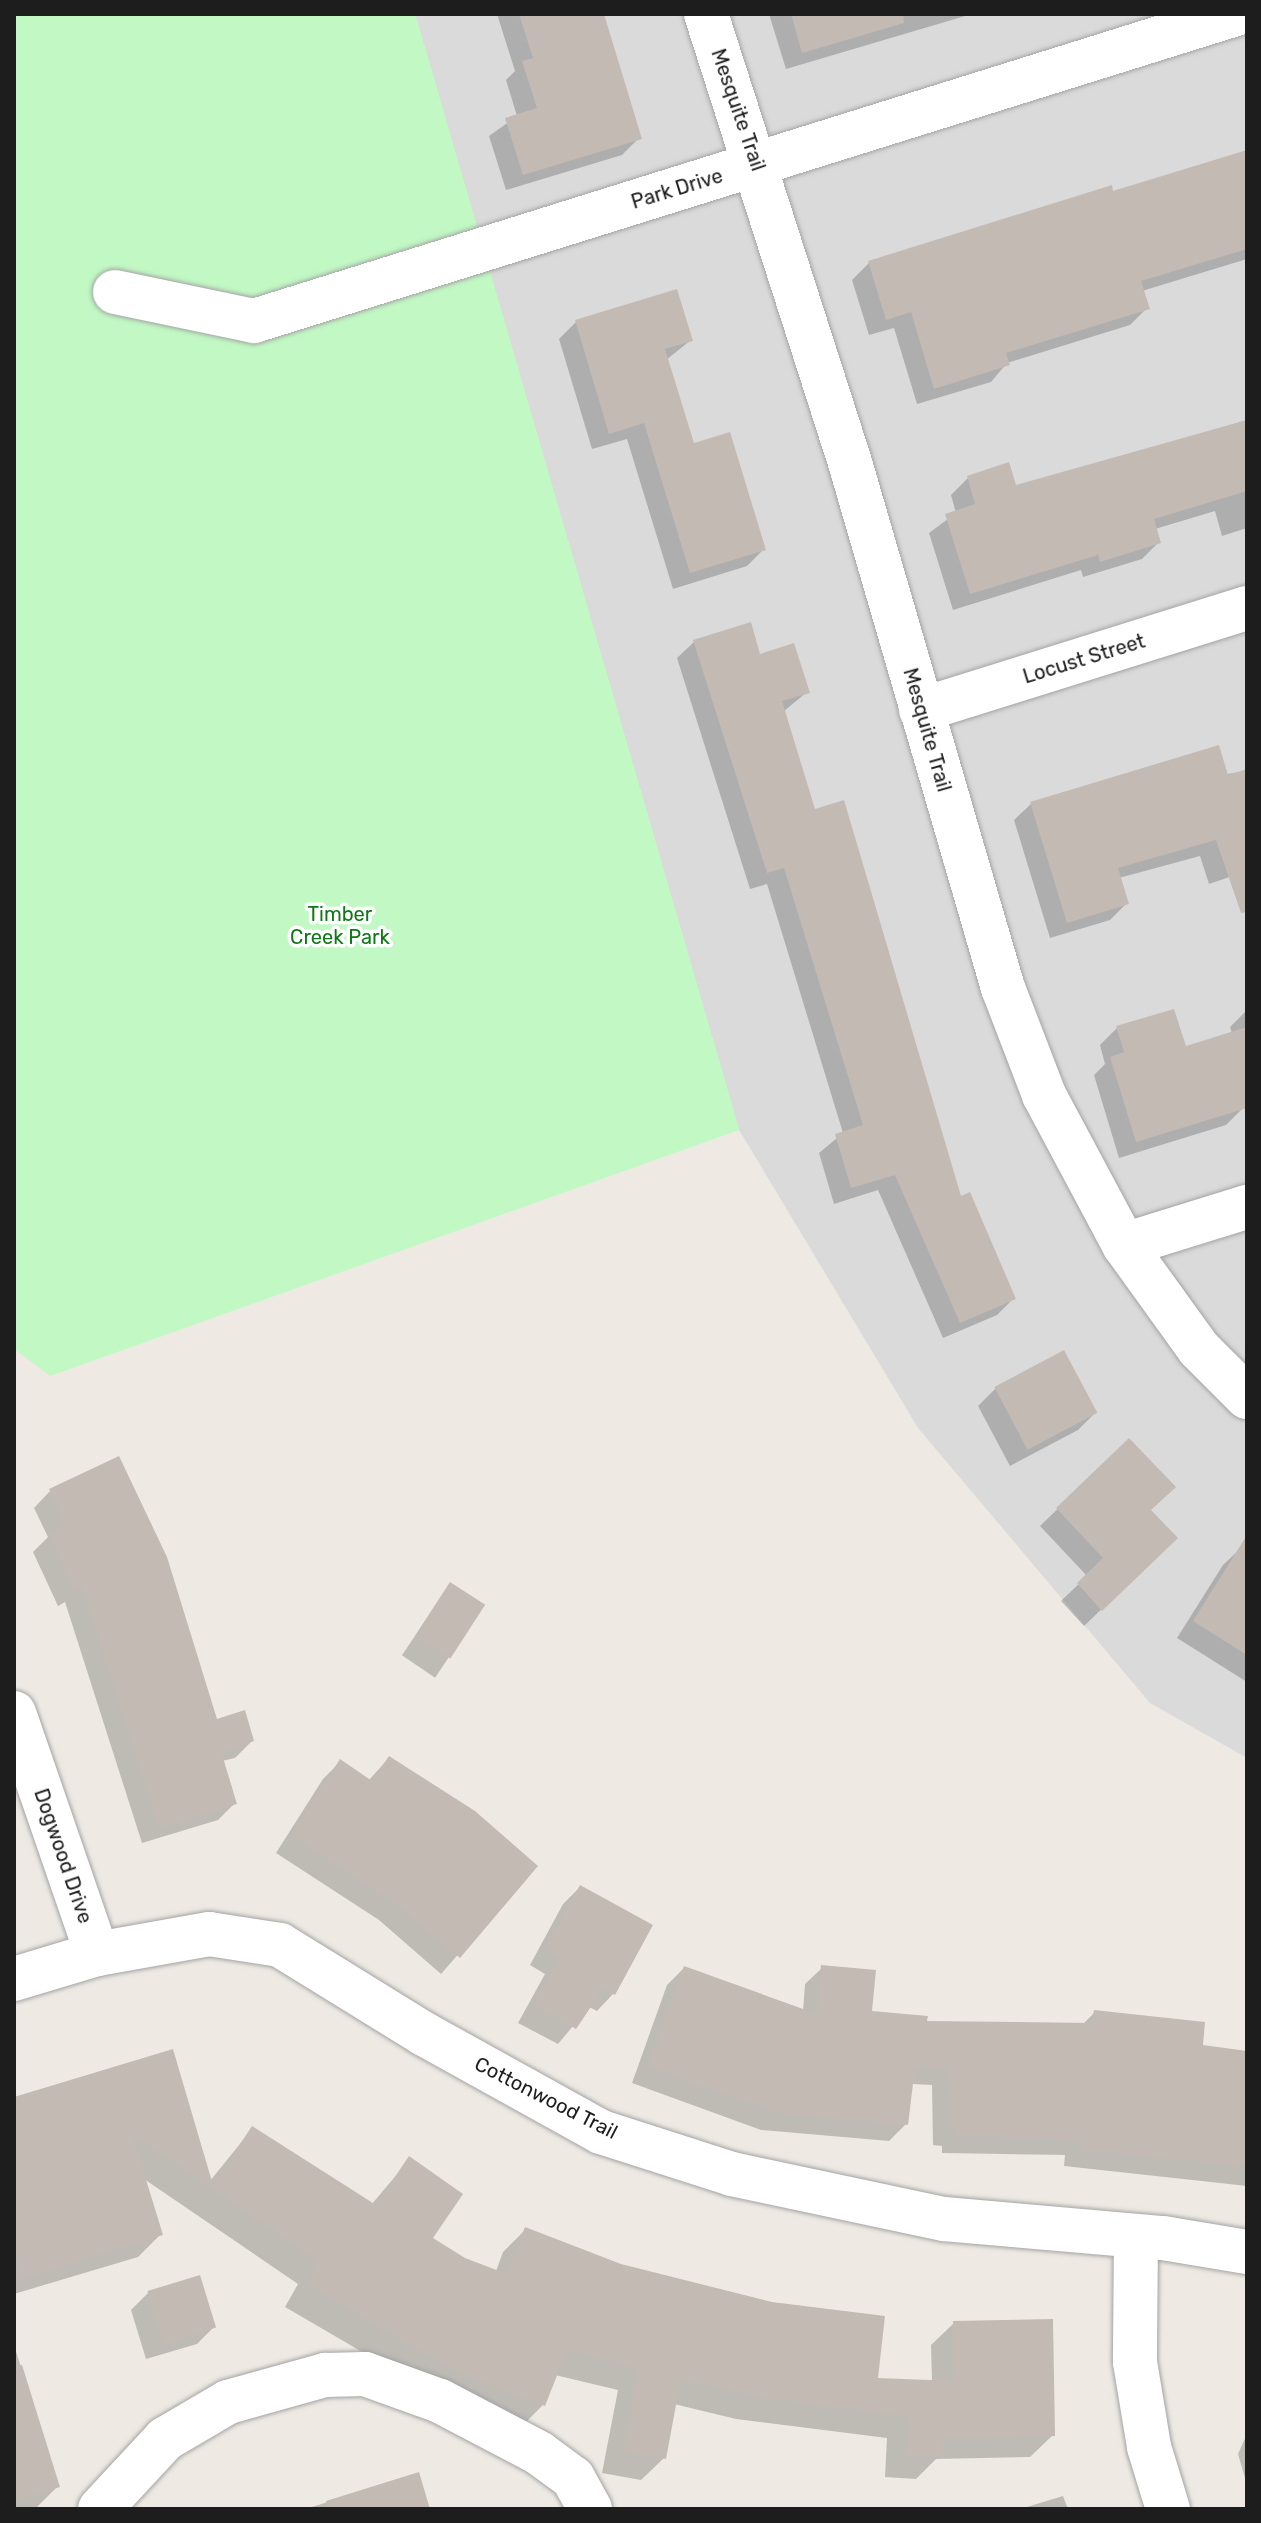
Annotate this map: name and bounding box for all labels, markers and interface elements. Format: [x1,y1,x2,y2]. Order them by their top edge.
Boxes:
street label: Mesquite Trail [706,46,770,174]
street label: Park Drive [628,164,726,214]
street label: Locust Street [1020,629,1148,689]
street label: Mesquite Trail [898,665,956,795]
park label: Timber Creek Park [290,902,390,949]
street label: Dogwood Drive [29,1786,97,1926]
street label: Cottonwood Trail [470,2052,622,2144]

